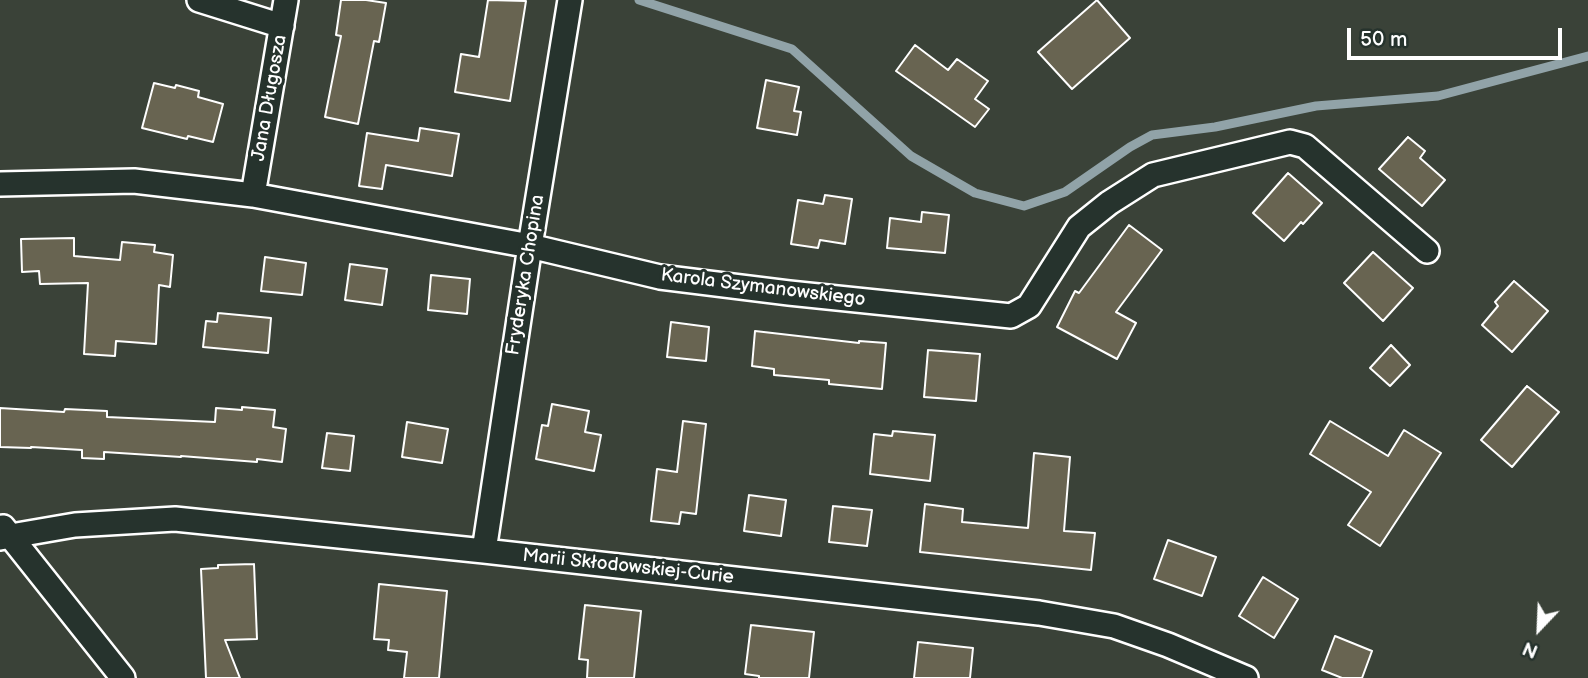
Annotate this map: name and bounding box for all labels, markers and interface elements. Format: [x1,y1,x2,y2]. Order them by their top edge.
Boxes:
scale bar [1350,14,1565,58]
text: 50 m [1360,27,1407,52]
street label: Jana Długosza [248,33,292,163]
street label: Fryderyka Chopina [502,193,550,357]
street label: Karola Szymanowskiego [659,264,867,312]
street label: Marii Skłodowskiej-Curie [521,545,735,589]
north arrow [1504,594,1574,664]
text: N [1520,635,1542,662]

